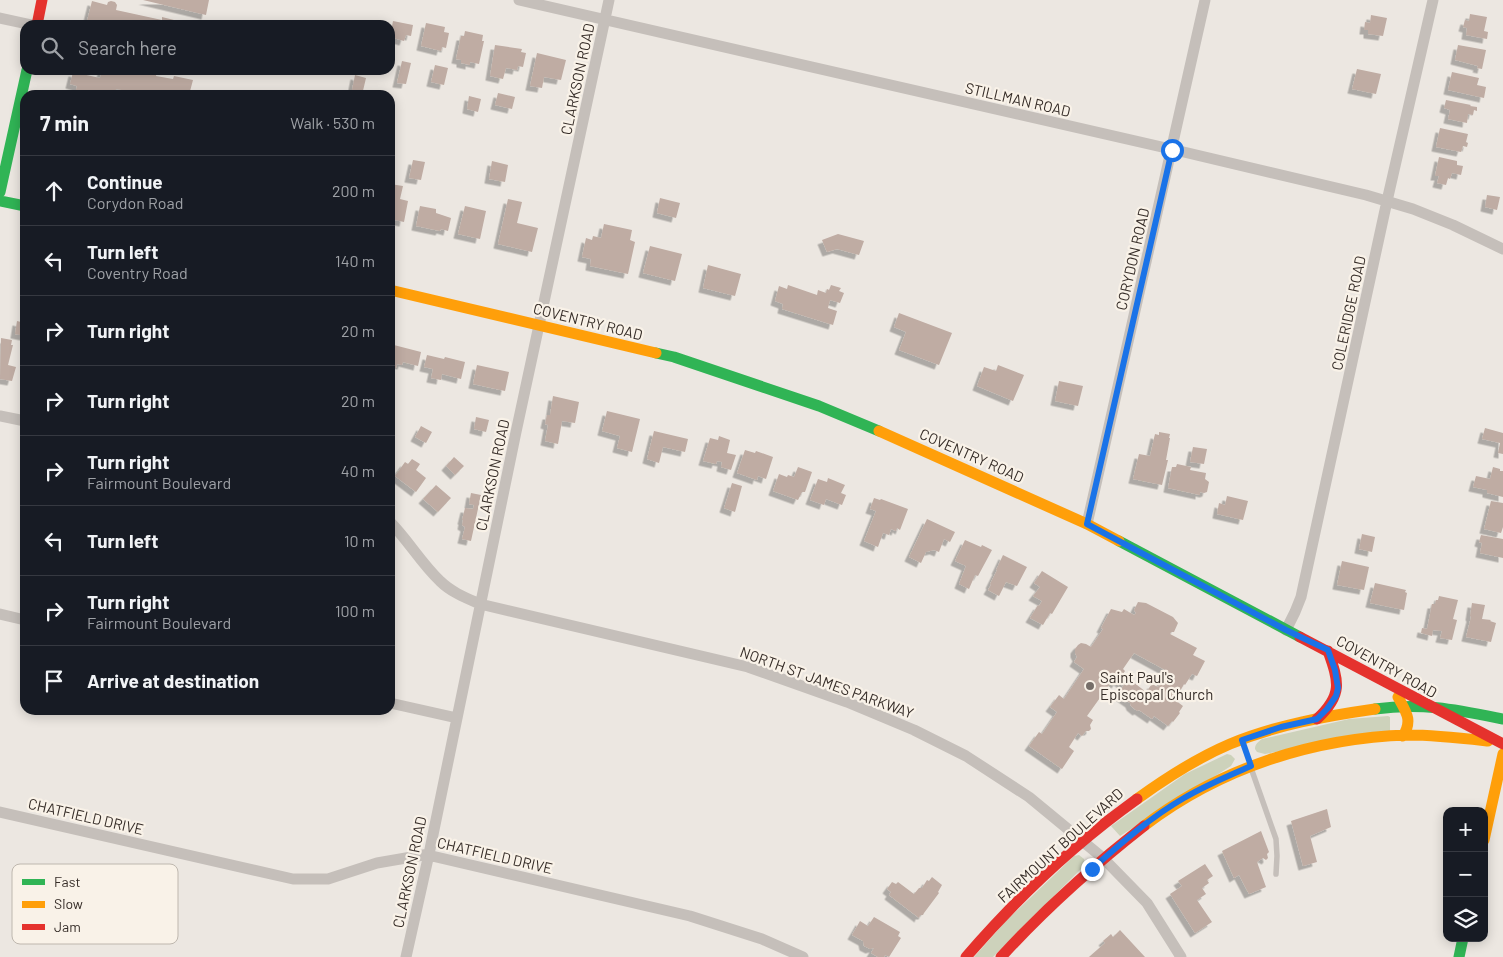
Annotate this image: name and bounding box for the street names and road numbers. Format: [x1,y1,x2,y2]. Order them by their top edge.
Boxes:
street label: CLARKSON ROAD [556,22,598,136]
street label: STILLMAN ROAD [963,78,1073,120]
street label: CORYDON ROAD [1111,206,1153,312]
street label: COLERIDGE ROAD [1327,254,1369,372]
street label: COVENTRY ROAD [531,299,645,343]
street label: CLARKSON ROAD [471,418,513,532]
street label: COVENTRY ROAD [917,424,1027,486]
street label: COVENTRY ROAD [1334,631,1440,701]
street label: NORTH ST JAMES PARKWAY [738,642,916,722]
street label: FAIRMOUNT BOULEVARD [994,784,1126,906]
street label: CHATFIELD DRIVE [26,794,146,838]
street label: CLARKSON ROAD [388,815,430,929]
street label: CHATFIELD DRIVE [435,833,555,877]

